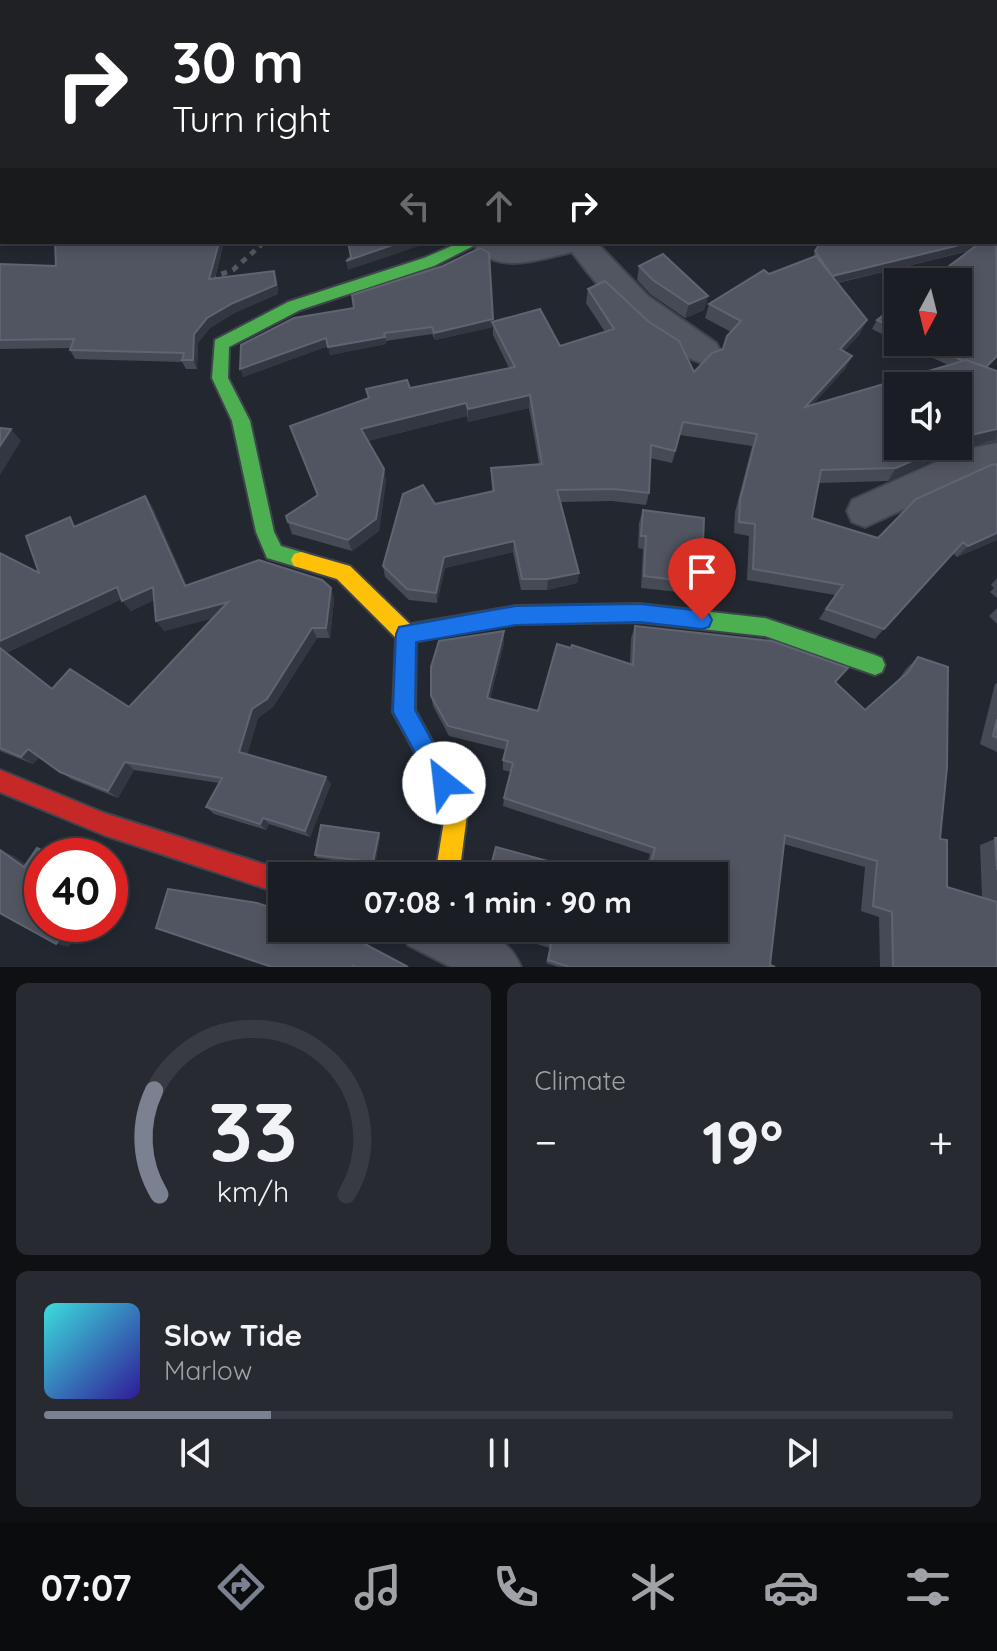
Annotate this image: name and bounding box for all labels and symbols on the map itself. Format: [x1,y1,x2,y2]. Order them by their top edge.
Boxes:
north arrow [884,268,972,356]
pin [668,538,736,620]
position arrow [402,741,486,825]
speed limit sign: 40 [24,838,128,942]

